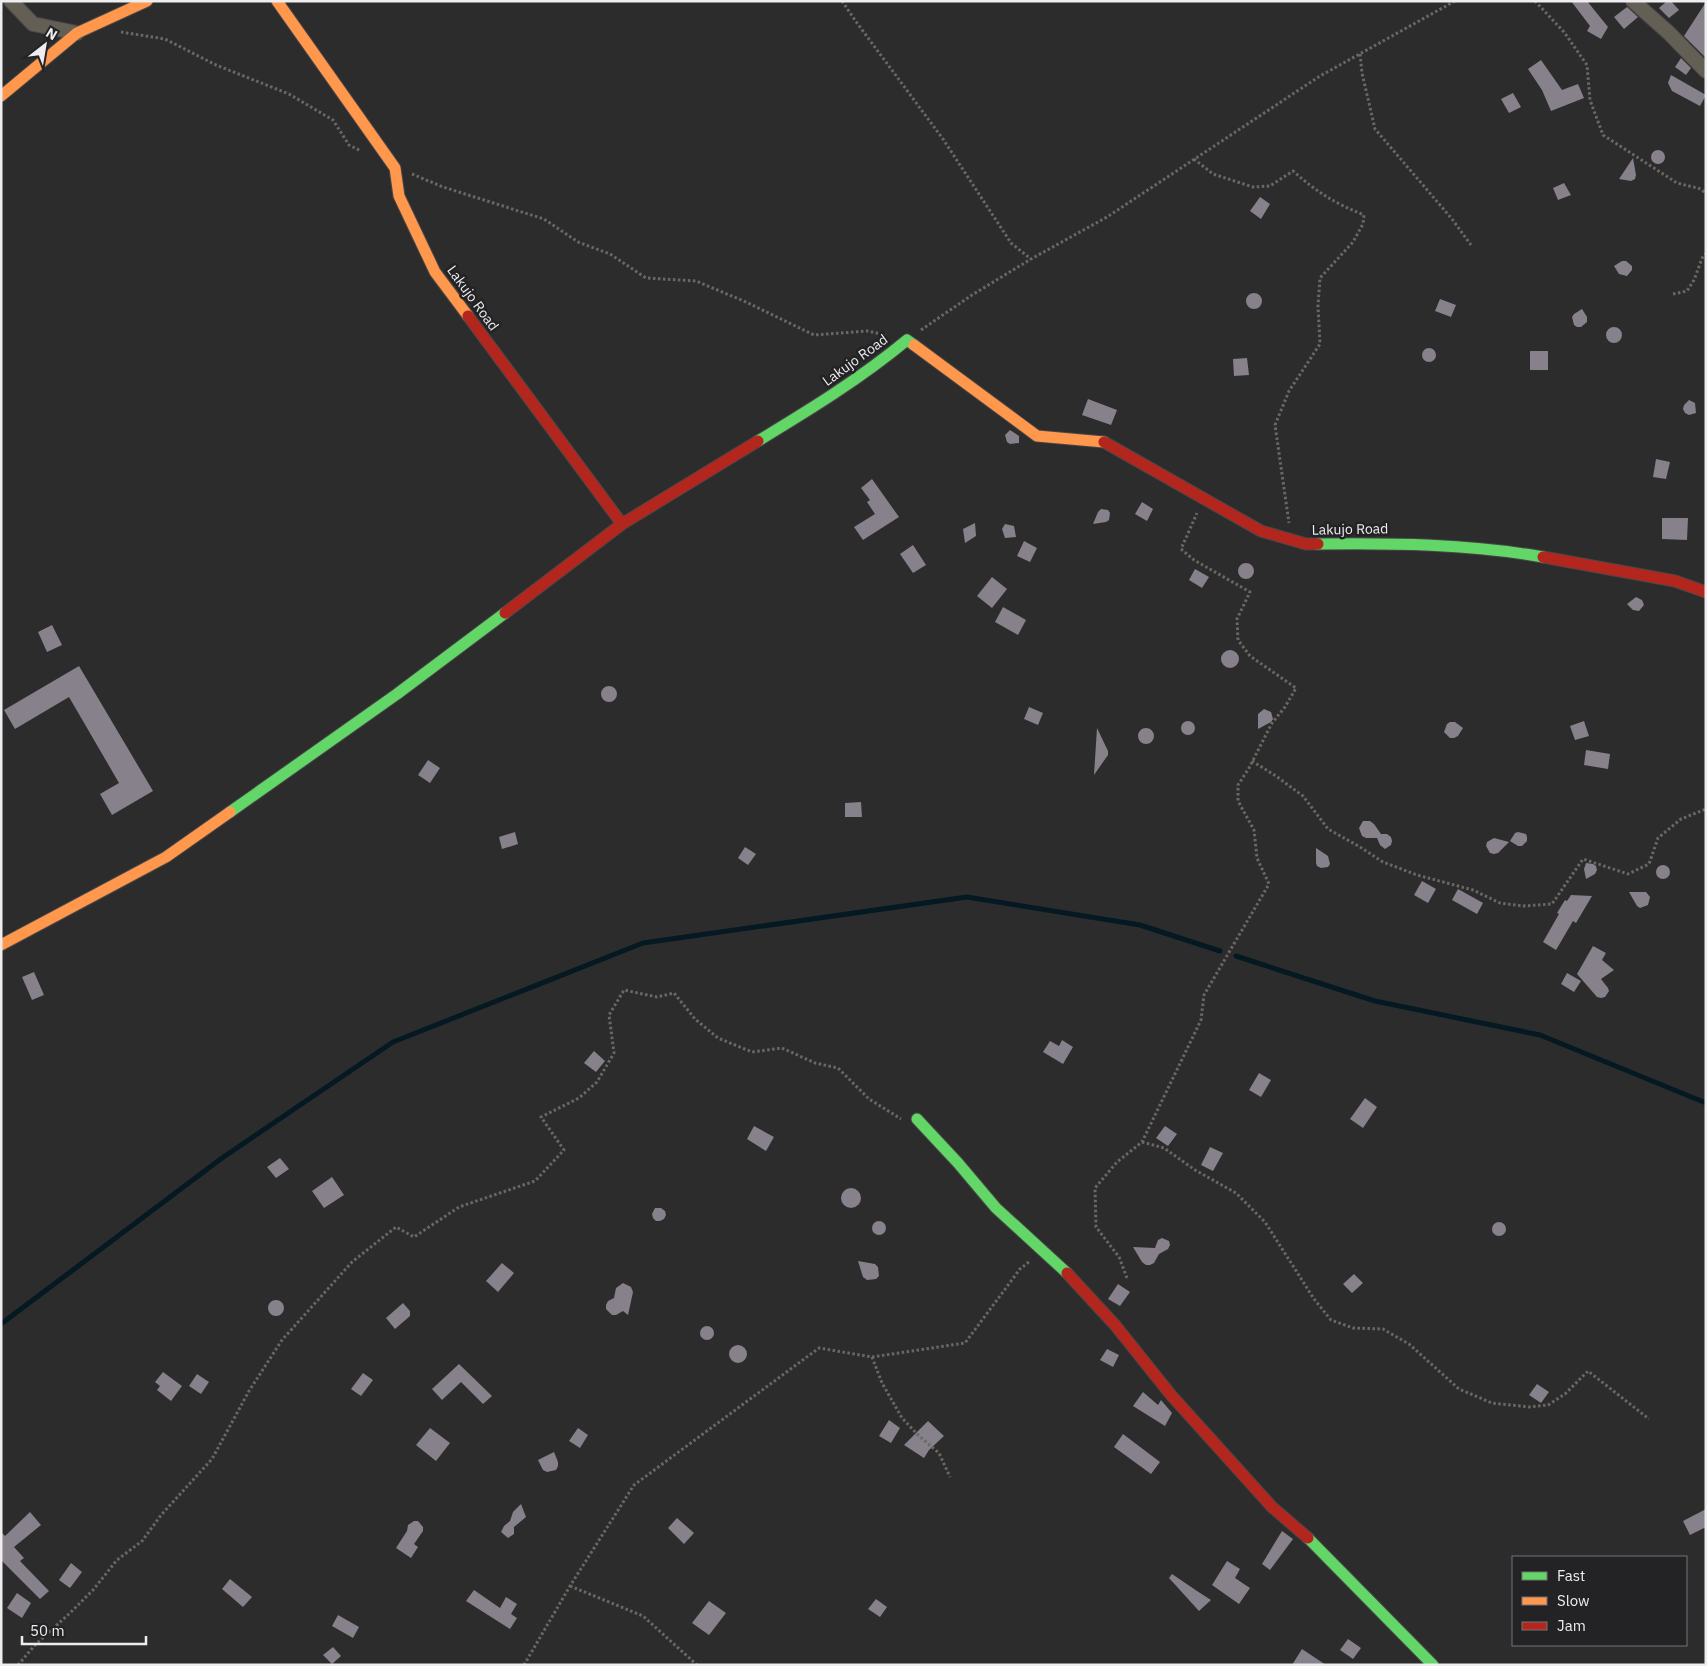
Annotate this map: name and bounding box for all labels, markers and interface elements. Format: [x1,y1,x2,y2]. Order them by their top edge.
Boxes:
north arrow [20,20,70,70]
text: N [43,24,61,44]
street label: Lakujo Road [443,262,503,334]
street label: Lakujo Road [819,330,891,390]
street label: Lakujo Road [1312,519,1388,539]
legend [1512,1556,1687,1646]
text: Fast [1557,1566,1585,1585]
text: Slow [1557,1591,1590,1610]
scale bar [22,1614,146,1646]
text: Jam [1557,1616,1586,1635]
text: 50 m [30,1621,65,1640]

